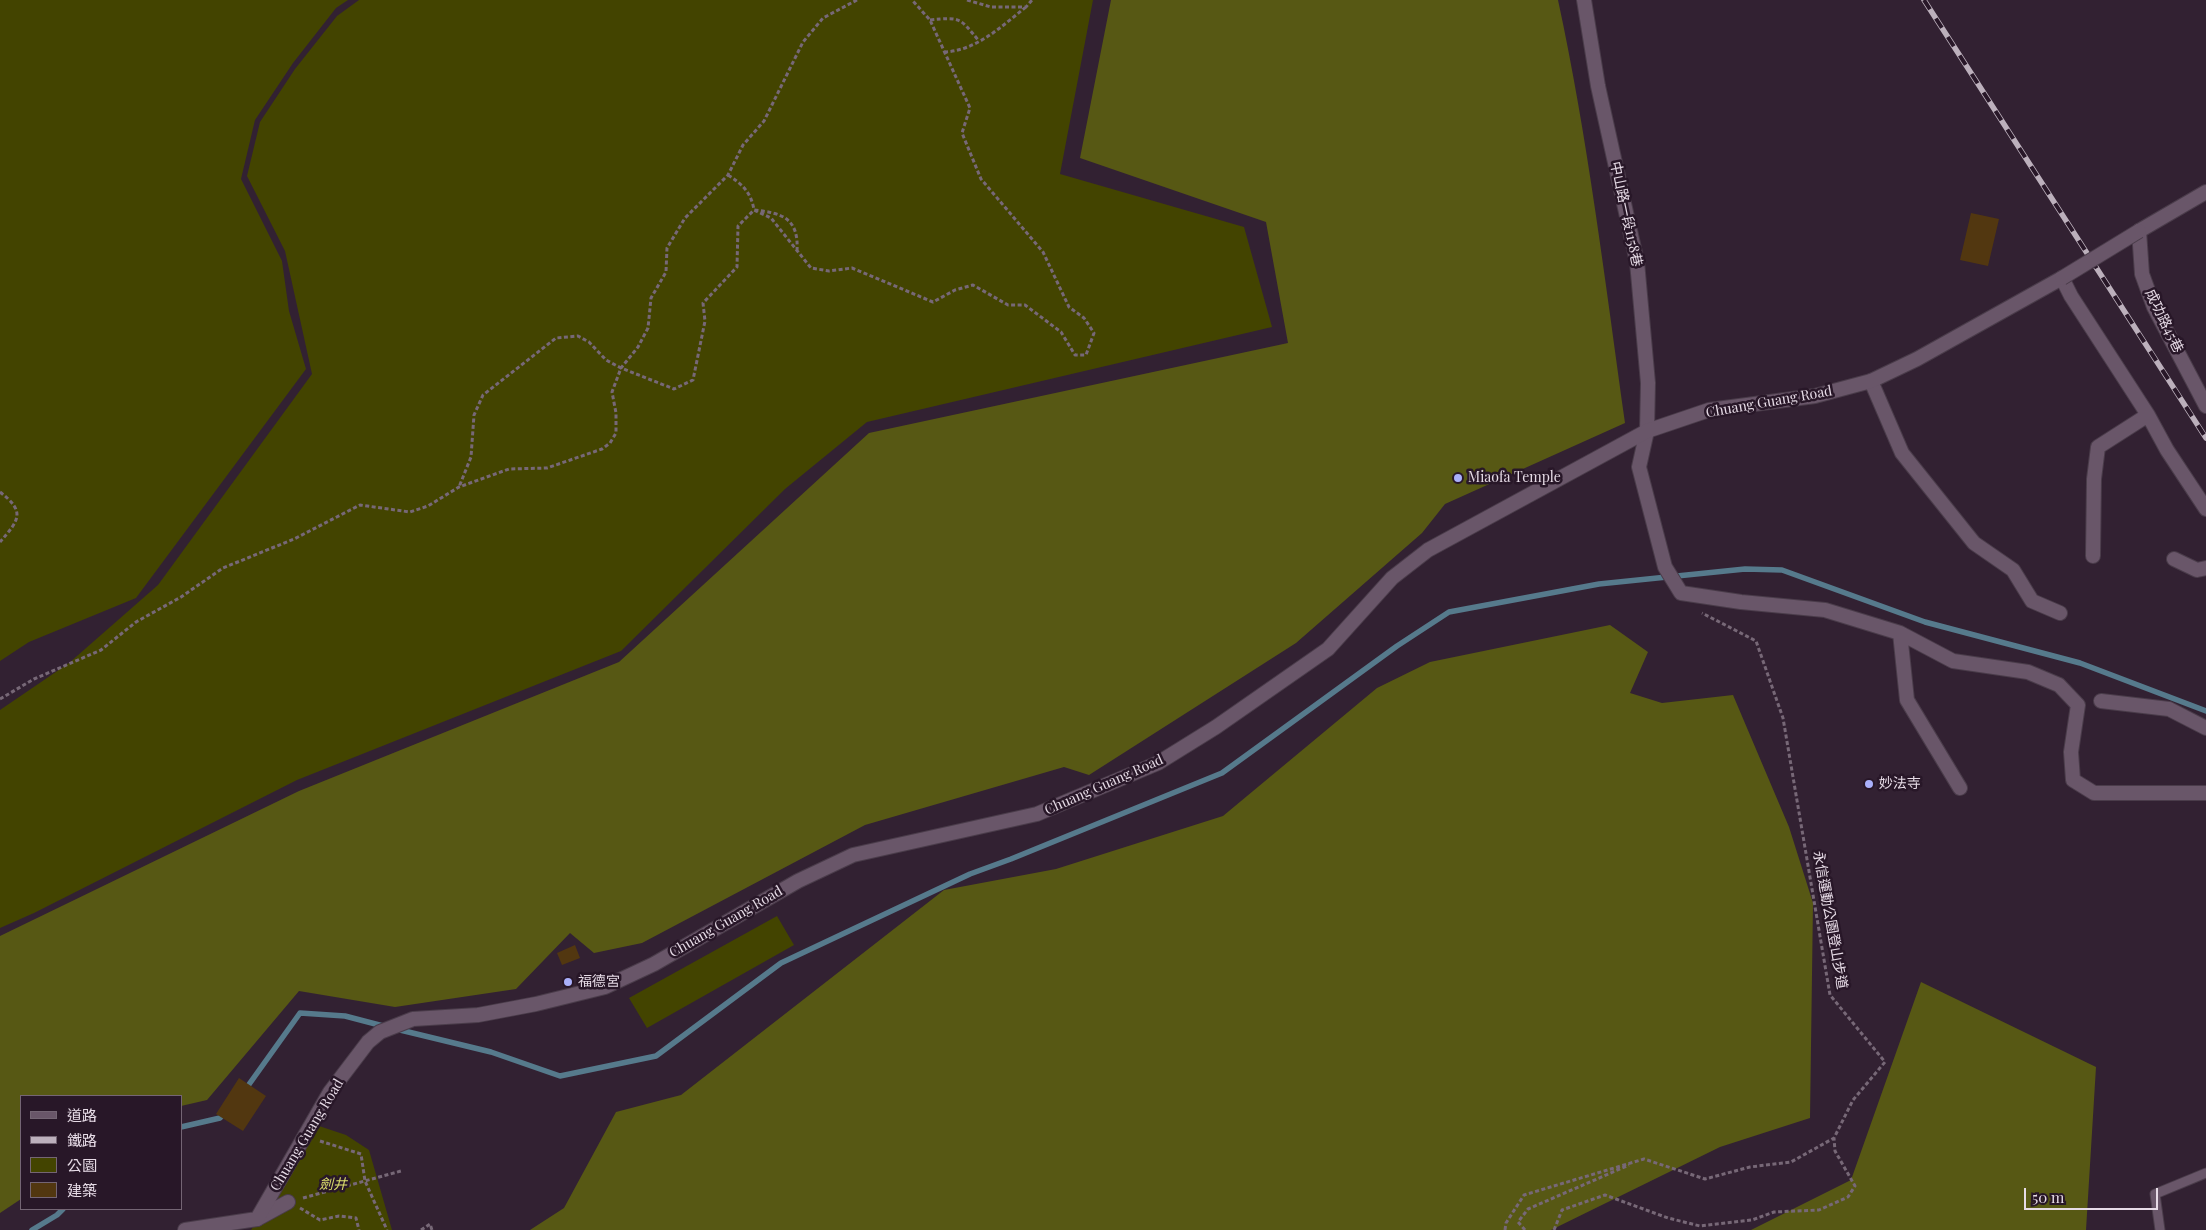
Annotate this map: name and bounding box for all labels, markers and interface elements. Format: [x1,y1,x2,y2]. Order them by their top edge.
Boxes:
street label: 中山路一段1158巷 [1607,160,1645,268]
street label: 成功路45巷 [2141,286,2187,356]
street label: Chuang Guang Road [1705,383,1833,421]
place label: Miaofa Temple [1468,470,1561,486]
marker: Miaofa Temple [1452,472,1464,484]
street label: Chuang Guang Road [1042,751,1166,819]
place label: 妙法寺 [1879,776,1921,792]
marker: 妙法寺 [1863,778,1875,790]
street label: 永信運動公園登山步道 [1810,850,1850,990]
street label: Chuang Guang Road [666,883,786,961]
place label: 福德宮 [578,974,620,990]
marker: 福德宮 [562,976,574,988]
street label: Chuang Guang Road [267,1076,347,1194]
legend [20,1095,182,1210]
text: 道路 [67,1105,97,1125]
text: 鐵路 [67,1130,97,1150]
text: 公園 [67,1155,97,1175]
park label: 劍井 [319,1177,347,1193]
scale bar [2026,1178,2160,1210]
text: 建築 [67,1180,97,1200]
text: 50 m [2032,1187,2064,1207]

